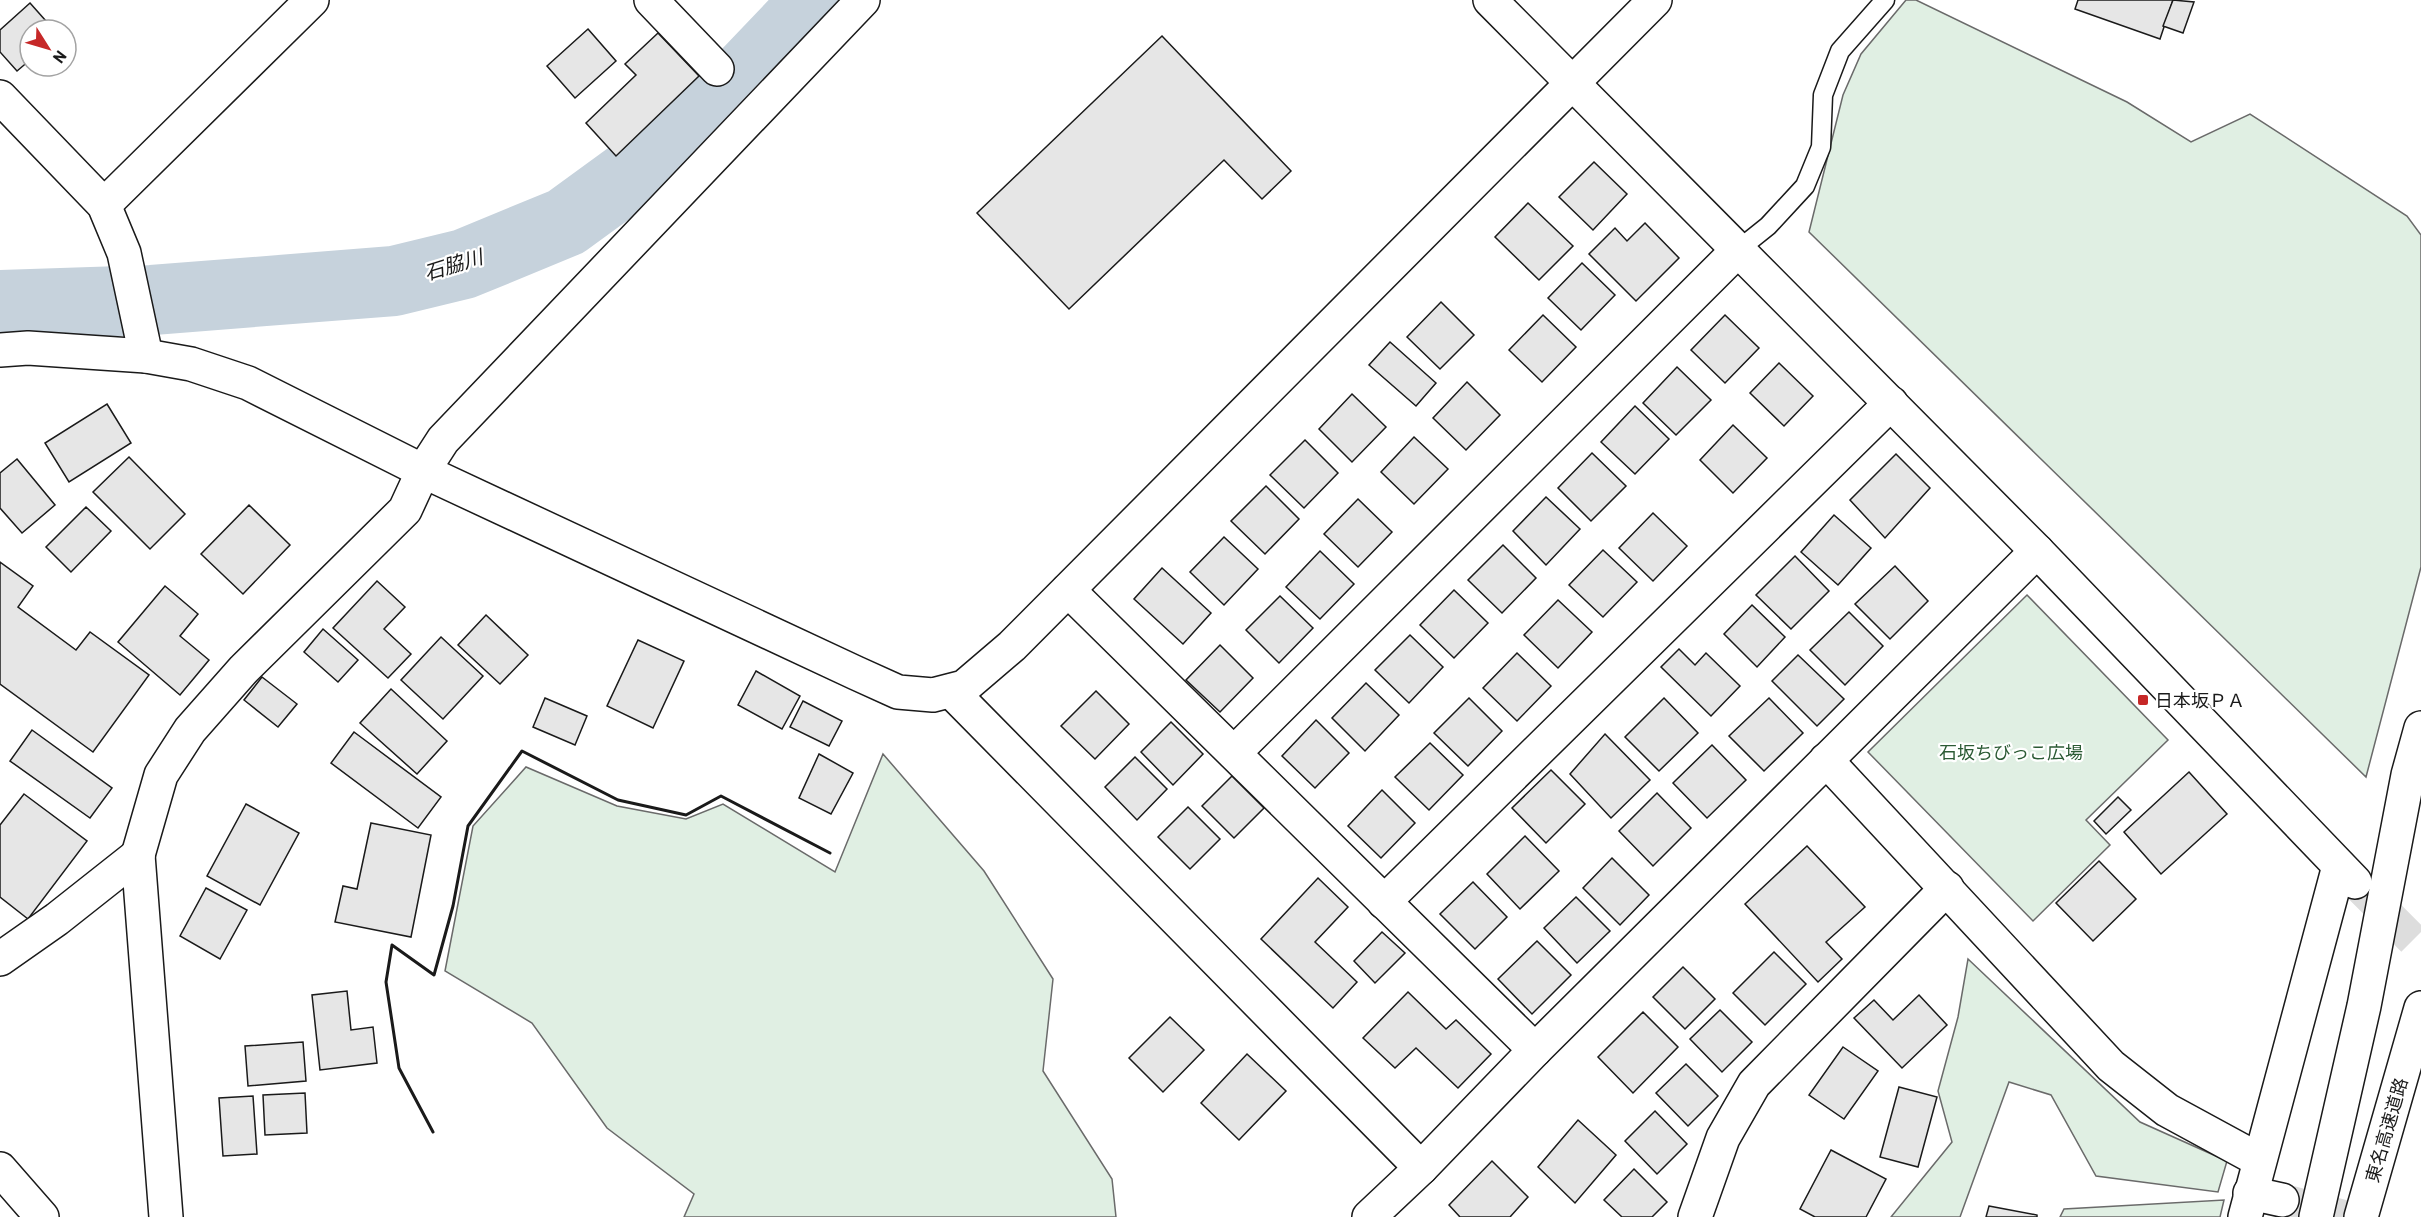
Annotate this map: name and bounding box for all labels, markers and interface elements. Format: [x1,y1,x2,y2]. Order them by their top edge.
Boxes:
north arrow [18,18,78,78]
text: N [50,47,71,67]
water label: 石脇川 [421,243,487,284]
place label: 日本坂ＰＡ [2155,689,2245,711]
marker: 日本坂ＰＡ [2136,693,2150,707]
park label: 石坂ちびっこ広場 [1939,741,2083,763]
street label: 東名高速道路 [2361,1075,2411,1185]

